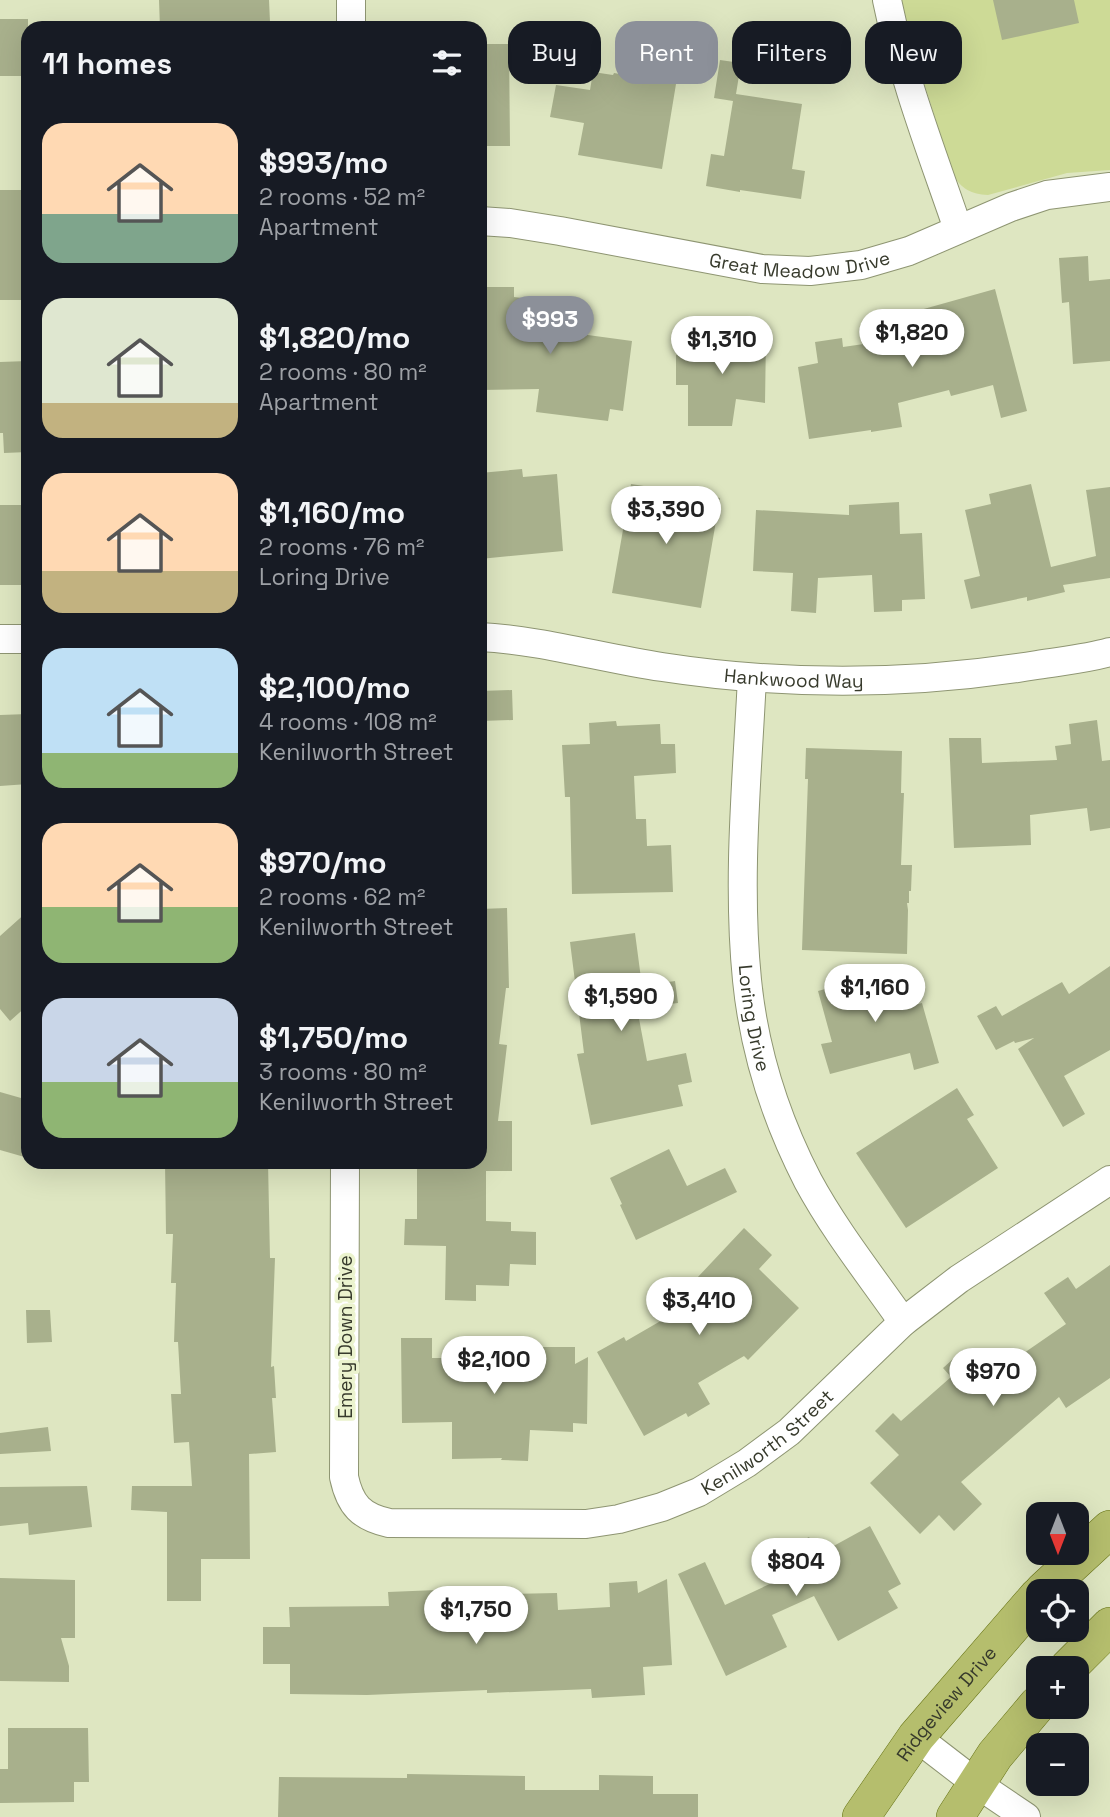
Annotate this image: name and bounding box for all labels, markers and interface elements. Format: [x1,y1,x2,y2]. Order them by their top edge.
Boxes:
chip: Buy [508,21,601,84]
chip: Rent [615,21,718,84]
chip: Filters [732,21,851,84]
chip: New [865,21,962,84]
text: 11 homes [42,44,172,83]
icon: filters [428,44,466,82]
text: $993/mo [259,143,388,182]
icon: home [98,151,182,235]
text: 2 rooms · 52 m² [259,182,425,212]
text: Apartment [259,212,379,242]
street label: Great Meadow Drive [707,245,893,284]
pin: $993 [509,296,591,356]
text: $993 [522,304,578,334]
pin: $1,820 [855,310,969,369]
pin: $1,310 [665,316,779,376]
text: $1,820 [875,317,949,347]
text: $1,820/mo [259,318,410,357]
text: $1,310 [687,324,757,354]
icon: home [98,326,182,410]
text: 2 rooms · 80 m² [259,357,427,387]
text: Apartment [259,387,379,417]
pin: $3,390 [609,486,723,546]
text: $1,160/mo [259,493,405,532]
text: $3,390 [627,494,705,524]
icon: home [98,501,182,585]
text: 2 rooms · 76 m² [259,532,424,562]
text: Loring Drive [259,562,390,592]
street label: Hankwood Way [723,662,864,693]
text: $2,100/mo [259,668,410,707]
icon: home [98,676,182,760]
text: 4 rooms · 108 m² [259,707,437,737]
text: Kenilworth Street [259,737,454,767]
text: $970/mo [259,843,387,882]
icon: home [98,851,182,935]
text: 2 rooms · 62 m² [259,882,425,912]
text: Kenilworth Street [259,912,454,942]
street label: Loring Drive [733,964,776,1074]
pin: $1,160 [818,964,932,1024]
text: $1,160 [840,972,910,1002]
pin: $1,590 [564,974,678,1033]
text: $1,590 [584,981,658,1011]
text: $1,750/mo [259,1018,408,1057]
icon: home [98,1026,182,1110]
text: 3 rooms · 80 m² [259,1057,427,1087]
text: Kenilworth Street [259,1087,454,1117]
street label: Emery Down Drive [333,1255,358,1419]
pin: $3,410 [642,1278,756,1337]
text: $3,410 [662,1285,736,1315]
pin: $2,100 [437,1336,551,1396]
text: $2,100 [457,1344,531,1374]
pin: $970 [952,1348,1034,1408]
text: $970 [965,1356,1021,1386]
street label: Kenilworth Street [696,1384,839,1500]
north arrow [1026,1502,1088,1564]
map controls [1026,1502,1089,1796]
pin: $804 [755,1538,837,1598]
text: $804 [767,1546,825,1576]
button: locate [1026,1579,1089,1642]
pin: $1,750 [419,1586,533,1646]
text: $1,750 [440,1594,512,1624]
street label: Ridgeview Drive [890,1641,1002,1766]
button: + [1026,1656,1089,1719]
button: − [1026,1733,1089,1796]

